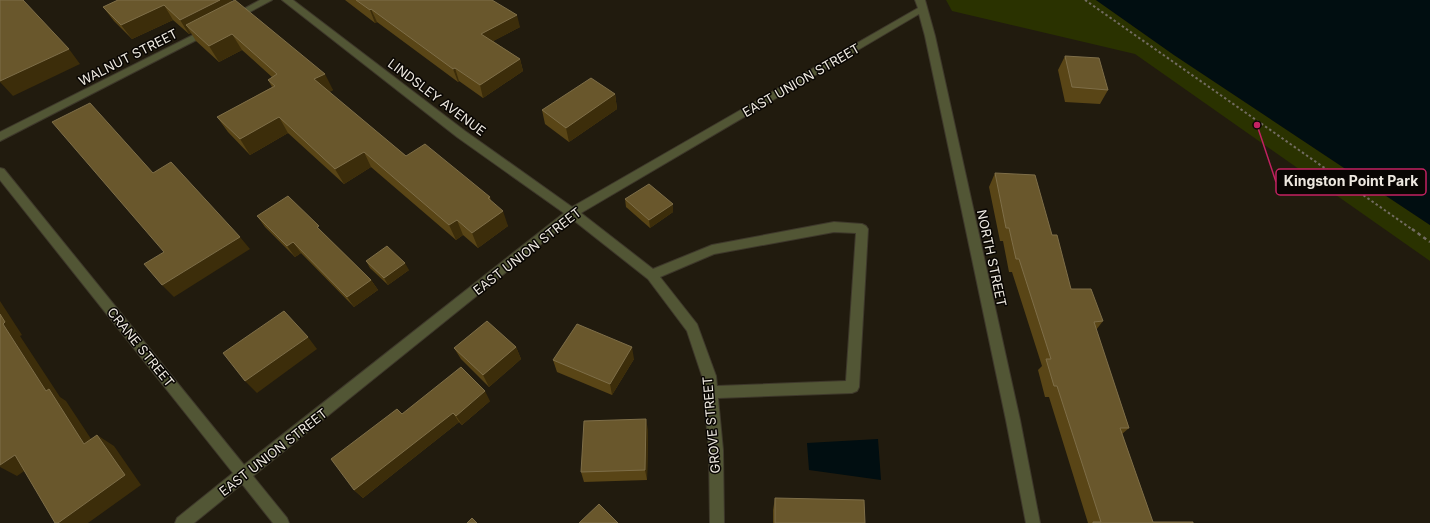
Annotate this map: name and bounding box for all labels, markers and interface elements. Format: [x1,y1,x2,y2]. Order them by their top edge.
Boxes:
street label: WALNUT STREET [76,25,180,89]
street label: EAST UNION STREET [740,40,862,120]
street label: LINDSLEY AVENUE [385,55,489,139]
callout: Kingston Point Park [1276,169,1426,195]
text: Kingston Point Park [1284,172,1419,189]
street label: EAST UNION STREET [470,204,584,298]
street label: NORTH STREET [974,208,1010,308]
street label: CRANE STREET [104,304,178,390]
street label: GROVE STREET [699,376,723,474]
street label: EAST UNION STREET [216,405,330,499]

